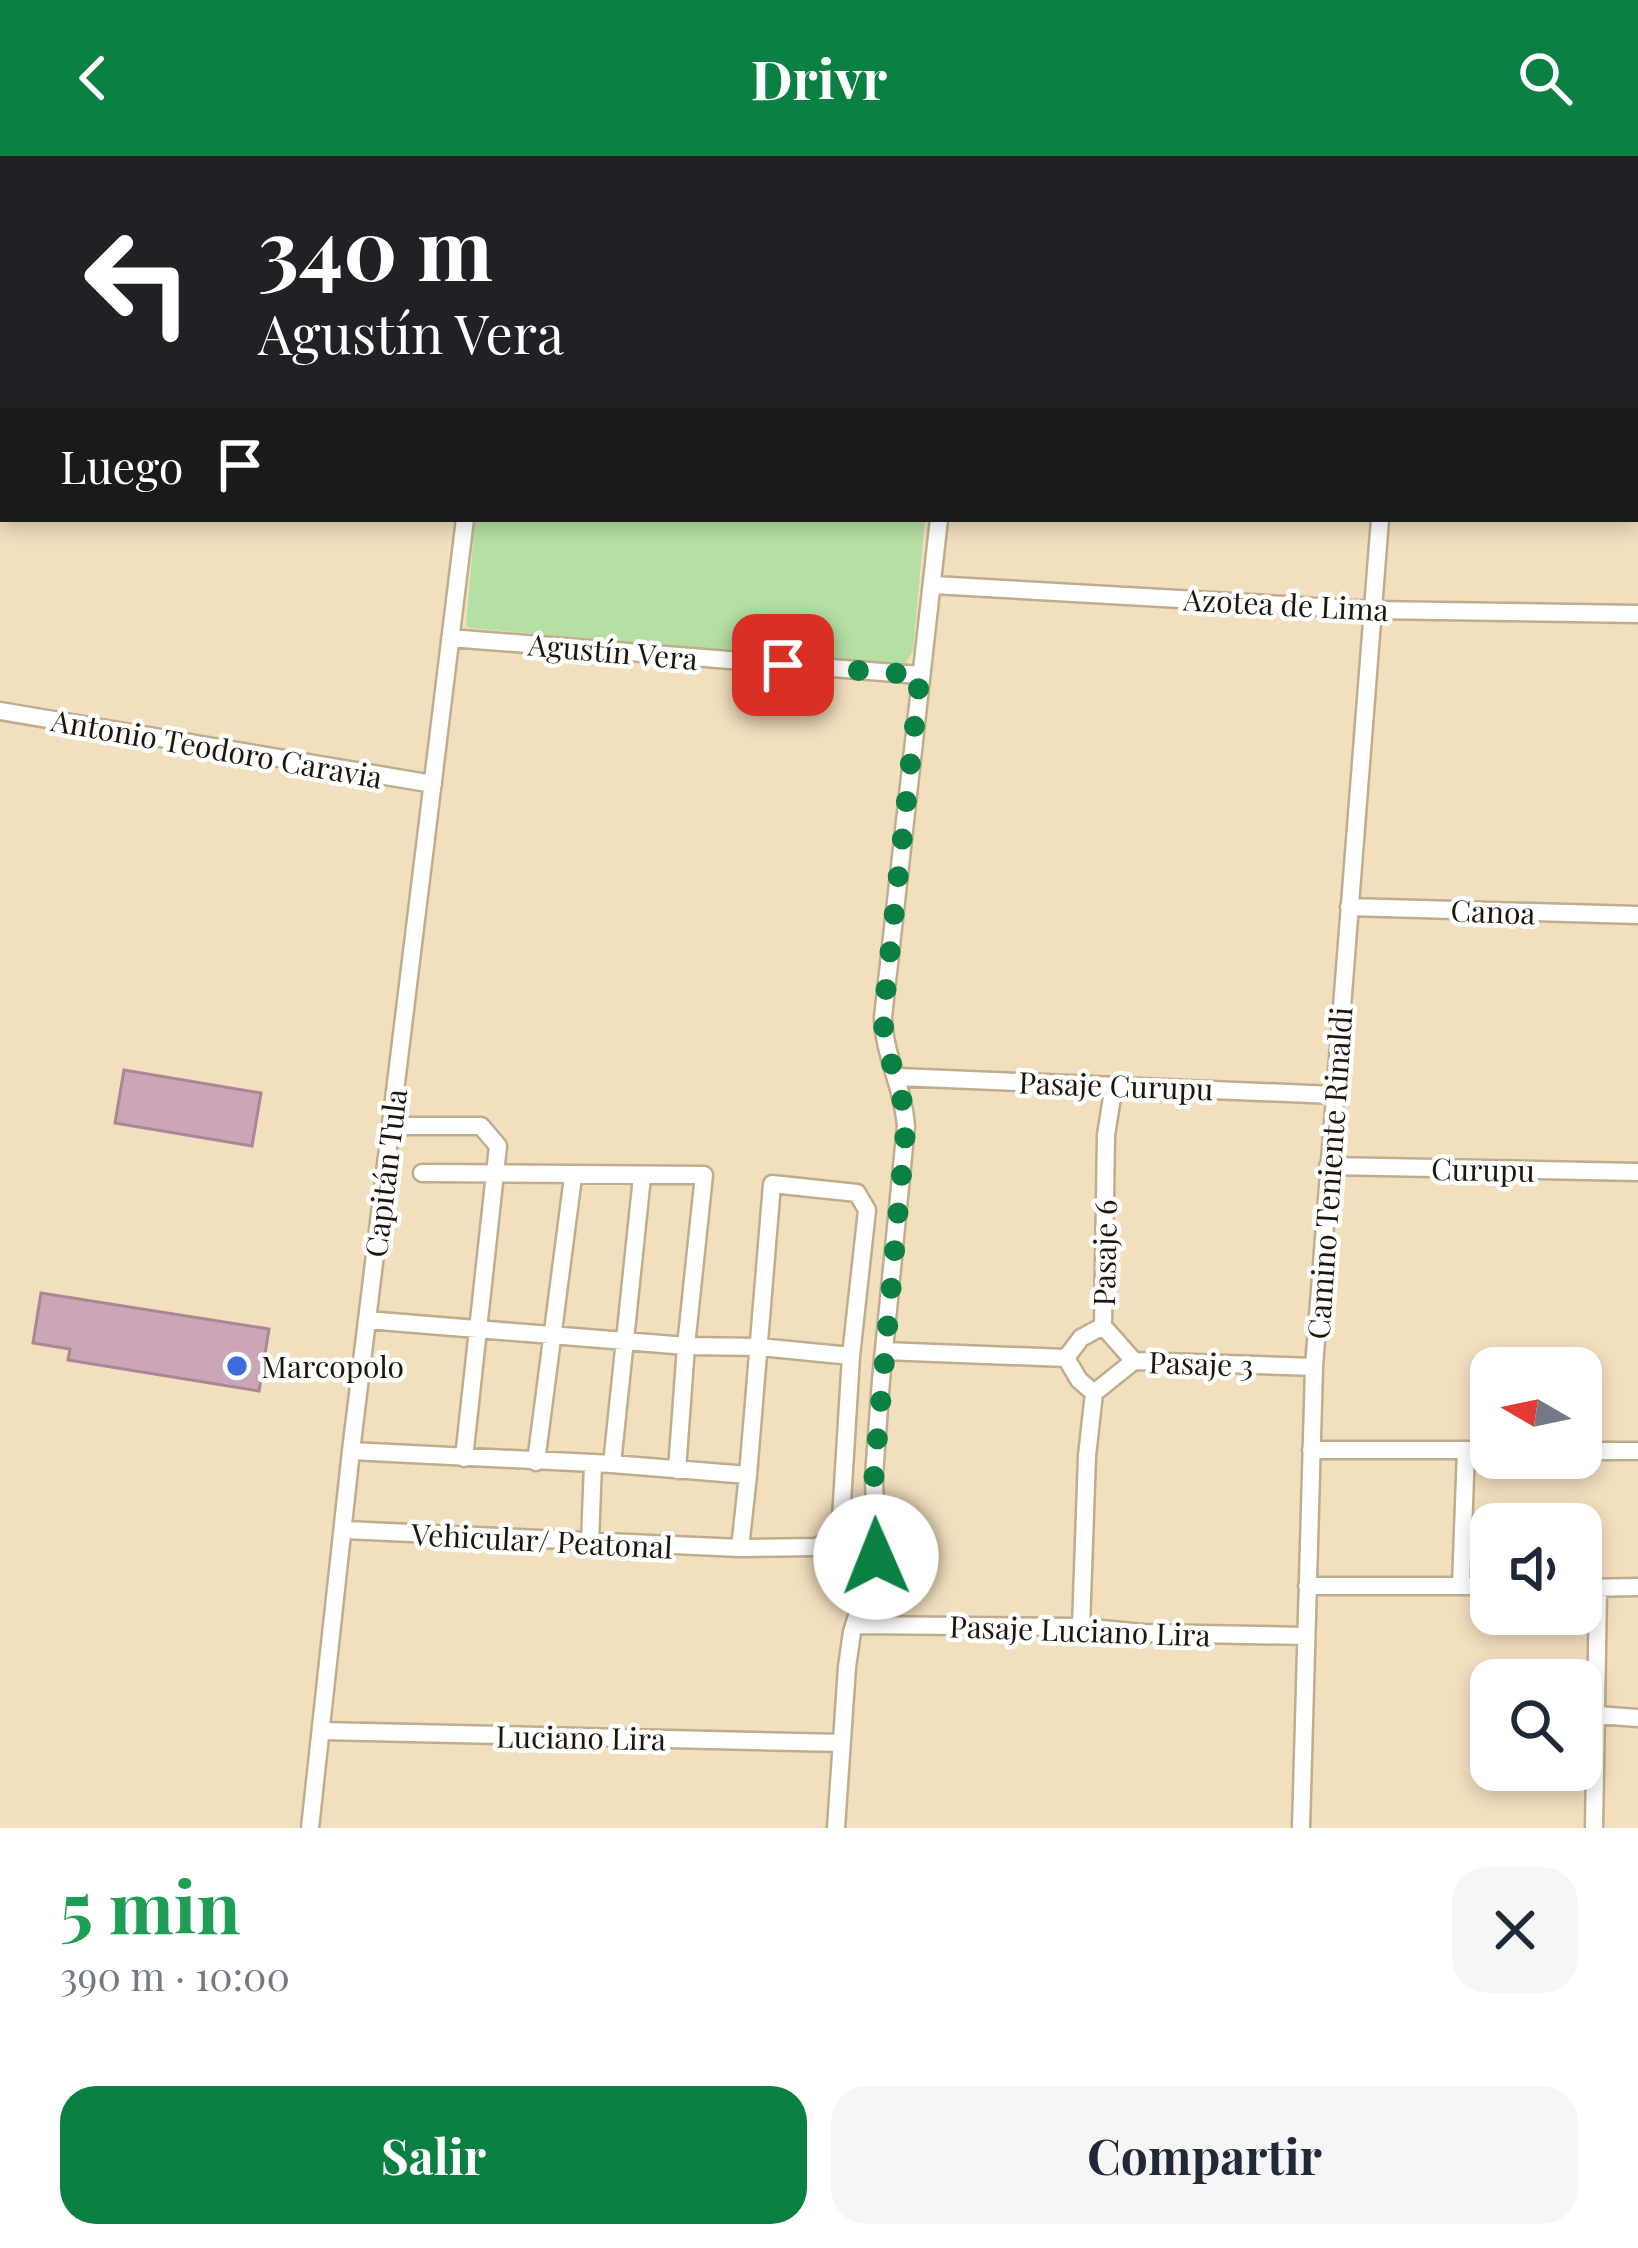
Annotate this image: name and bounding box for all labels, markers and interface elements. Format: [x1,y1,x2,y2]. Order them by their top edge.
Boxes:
text: Drivr [751,42,887,114]
icon: back [60,45,126,111]
icon: search [1512,45,1578,111]
text: 340 m [258,190,493,302]
icon: left [60,204,216,360]
text: Agustín Vera [258,297,564,369]
icon: arrive [207,432,273,498]
text: Luego [60,435,183,495]
street label: Azotea de Lima [1181,579,1390,629]
pin [732,614,834,716]
street label: Agustín Vera [526,624,699,678]
icon: arrive [750,632,816,698]
street label: Antonio Teodoro Caravia [47,699,386,797]
street label: Canoa [1450,890,1536,932]
street label: Camino Teniente Rinaldi [1297,1005,1361,1341]
street label: Pasaje Curupu [1018,1062,1214,1108]
street label: Capitán Tula [355,1086,415,1260]
street label: Curupu [1431,1148,1535,1190]
street label: Pasaje 6 [1083,1199,1125,1307]
street label: Pasaje 3 [1148,1341,1254,1385]
place label: Marcopolo [261,1346,404,1386]
north arrow [1470,1347,1602,1479]
map controls [1470,1347,1602,1791]
marker: Marcopolo [224,1353,250,1379]
position arrow [813,1494,939,1620]
button: sound [1470,1503,1602,1635]
street label: Vehicular/ Peatonal [409,1513,674,1567]
street label: Pasaje Luciano Lira [949,1605,1211,1655]
button: search [1470,1659,1602,1791]
street label: Luciano Lira [496,1716,666,1758]
text: 5 min [60,1856,241,1952]
button: close [1452,1867,1578,1993]
text: 390 m · 10:00 [60,1949,290,2001]
button: Salir [60,2086,807,2224]
button: Compartir [831,2086,1578,2224]

